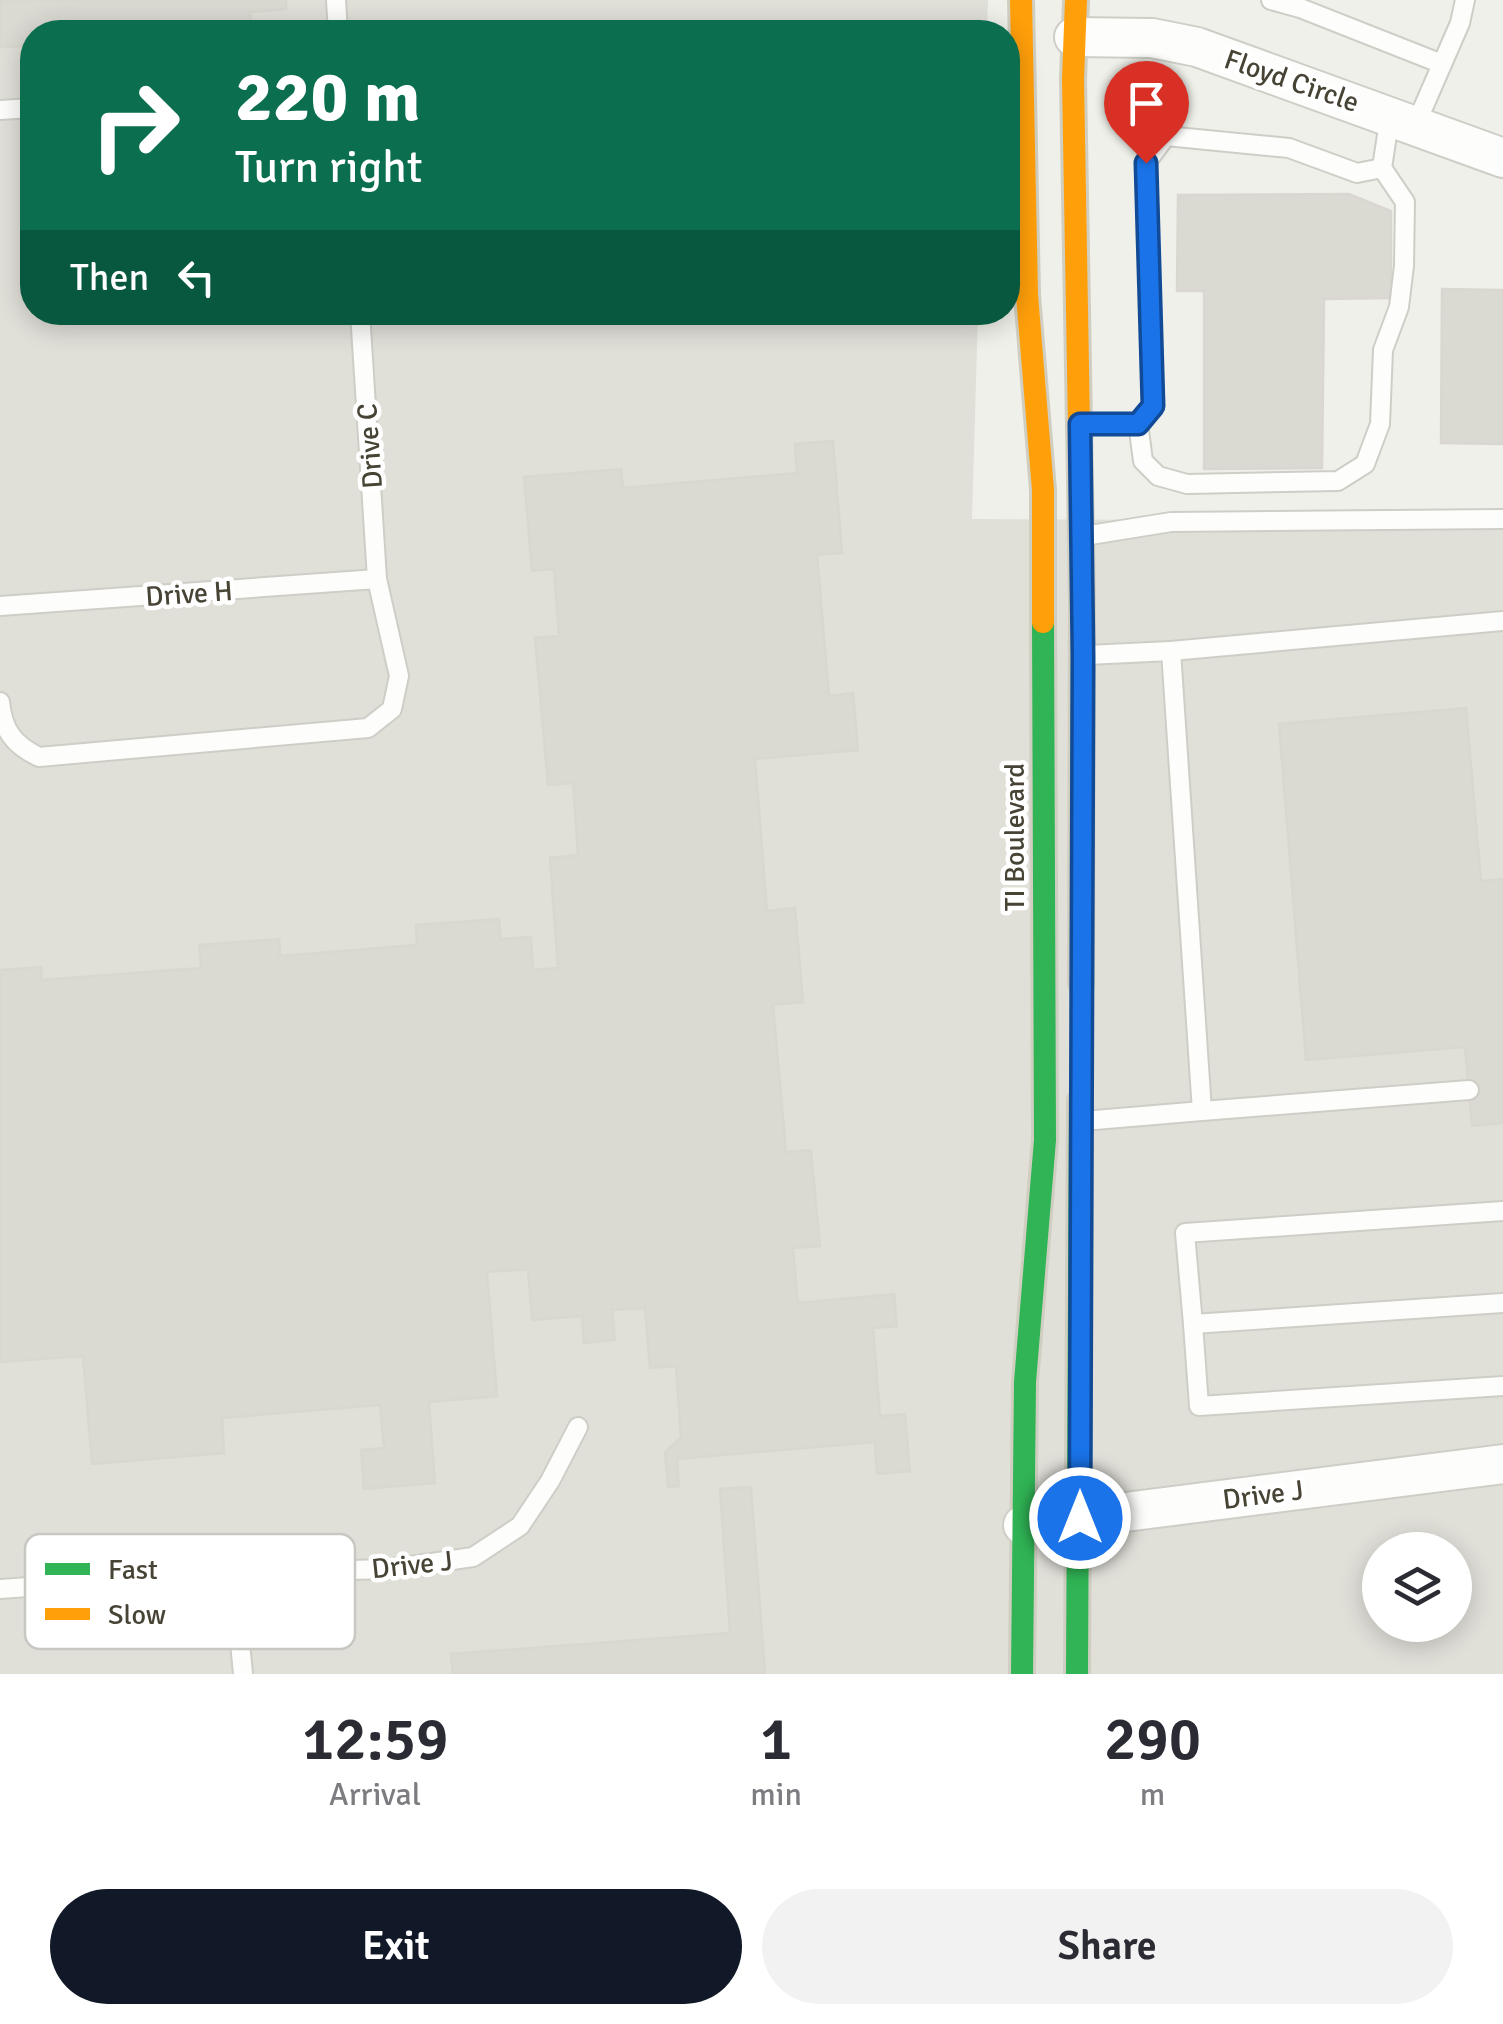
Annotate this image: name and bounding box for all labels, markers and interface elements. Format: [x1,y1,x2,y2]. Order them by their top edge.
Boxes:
street label: Floyd Circle [1220,42,1363,120]
text: 220 m [235,54,420,140]
icon: right [70,60,200,190]
pin [1104,61,1189,164]
icon: arrive [1119,76,1174,131]
text: Turn right [235,140,423,195]
icon: left [169,250,224,305]
text: Then [70,254,149,301]
street label: Drive C [350,402,390,490]
street label: Drive H [144,574,234,614]
street label: TI Boulevard [998,763,1032,911]
position arrow [1028,1466,1132,1570]
street label: Drive J [1221,1473,1306,1517]
map controls [1362,1532,1472,1642]
button: layers [1362,1532,1472,1642]
legend [25,1534,355,1649]
street label: Drive J [370,1544,454,1586]
text: Fast [108,1553,158,1587]
text: Slow [108,1598,166,1632]
text: 12:59 [302,1703,448,1777]
text: 1 [760,1703,792,1777]
text: 290 [1104,1703,1201,1777]
text: Arrival [329,1775,421,1814]
text: min [750,1775,802,1814]
text: m [1140,1775,1165,1814]
button: Exit [50,1889,742,2004]
button: Share [762,1889,1453,2004]

